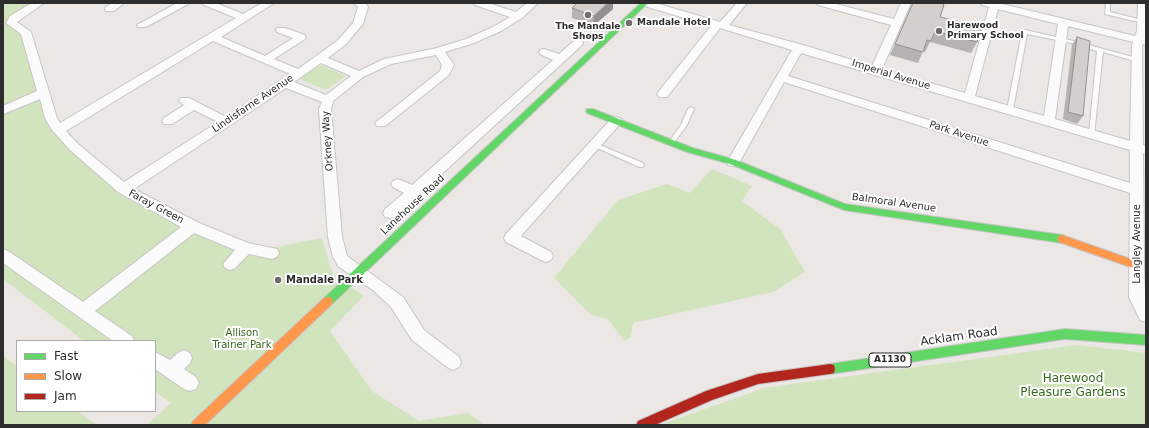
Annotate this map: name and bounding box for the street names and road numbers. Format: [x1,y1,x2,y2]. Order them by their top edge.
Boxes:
street label: Imperial Avenue [850,57,932,93]
street label: Lindisfarne Avenue [210,72,296,136]
street label: Orkney Way [320,110,336,172]
street label: Park Avenue [928,119,990,149]
street label: Lanehouse Road [379,172,447,238]
street label: Faray Green [126,187,186,227]
street label: Balmoral Avenue [851,191,937,215]
street label: Langley Avenue [1131,204,1143,284]
street label: Acklam Road [919,324,999,350]
road number: A1130 [869,353,911,367]

